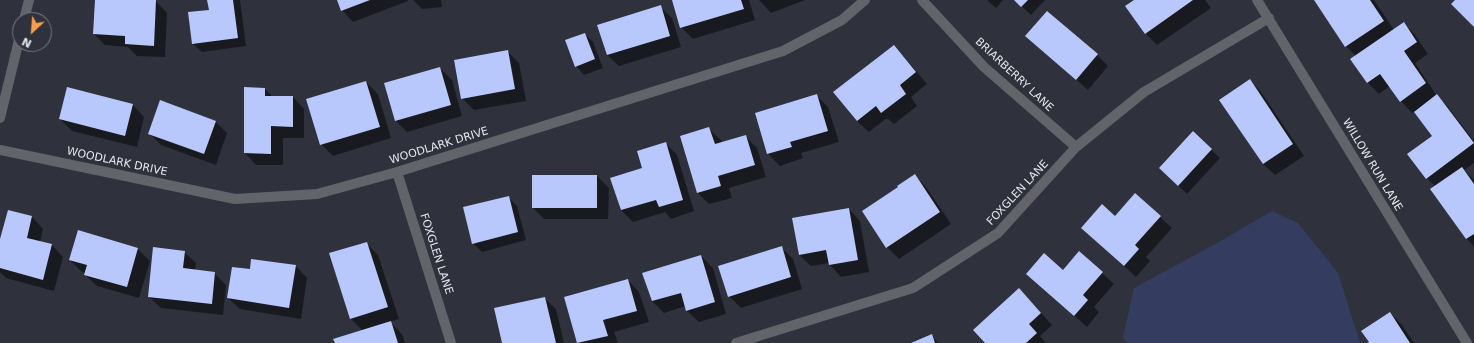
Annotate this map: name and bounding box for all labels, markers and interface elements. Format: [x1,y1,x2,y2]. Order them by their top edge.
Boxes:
north arrow [12,12,52,52]
text: N [20,34,34,50]
street label: BRIARBERRY LANE [972,35,1056,115]
street label: WILLOW RUN LANE [1339,116,1405,214]
street label: WOODLARK DRIVE [388,125,490,167]
street label: WOODLARK DRIVE [65,145,169,179]
street label: FOXGLEN LANE [984,158,1052,228]
street label: FOXGLEN LANE [417,212,455,296]

